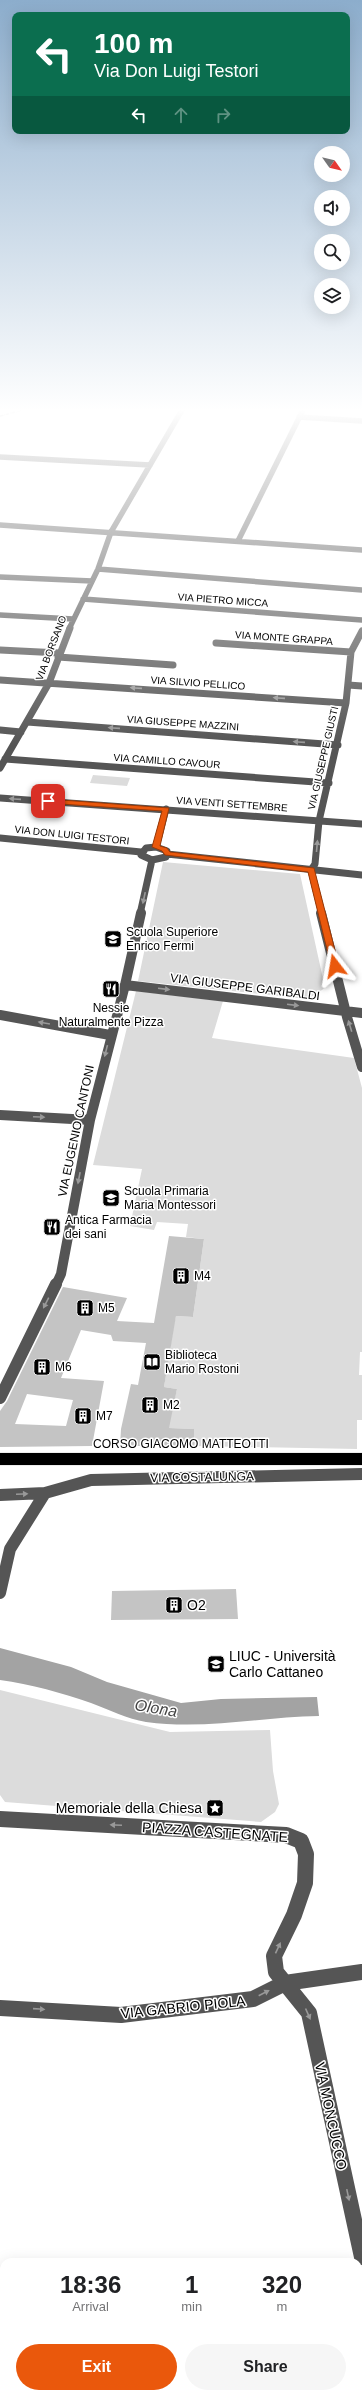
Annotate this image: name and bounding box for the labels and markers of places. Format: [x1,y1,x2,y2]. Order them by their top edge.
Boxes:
pin [31,784,65,818]
place label: Scuola Superiore Enrico Fermi [126,925,218,953]
school or university icon: Scuola Superiore Enrico Fermi [103,929,123,949]
restaurant icon: Nessie Naturalmente Pizza [101,979,121,999]
place label: Nessie Naturalmente Pizza [59,1001,164,1029]
place label: Scuola Primaria Maria Montessori [124,1184,216,1212]
school or university icon: Scuola Primaria Maria Montessori [101,1188,121,1208]
place label: Antica Farmacia dei sani [65,1213,152,1241]
restaurant icon: Antica Farmacia dei sani [42,1217,62,1237]
building icon: M4 [171,1266,191,1286]
place label: M4 [194,1269,211,1283]
building icon: M5 [75,1298,95,1318]
place label: M5 [98,1301,115,1315]
place label: Biblioteca Mario Rostoni [165,1348,239,1376]
library icon: Biblioteca Mario Rostoni [142,1352,162,1372]
building icon: M6 [32,1357,52,1377]
place label: M6 [55,1360,72,1374]
building icon: M2 [140,1395,160,1415]
place label: M2 [163,1398,180,1412]
building icon: M7 [73,1406,93,1426]
place label: M7 [96,1409,113,1423]
building icon: O2 [164,1595,184,1615]
place label: O2 [187,1597,206,1613]
place label: LIUC - Università Carlo Cattaneo [229,1648,336,1680]
school or university icon: LIUC - Università Carlo Cattaneo [206,1654,226,1674]
place icon: Memoriale della Chiesa [205,1798,225,1818]
place label: Memoriale della Chiesa [56,1800,202,1816]

